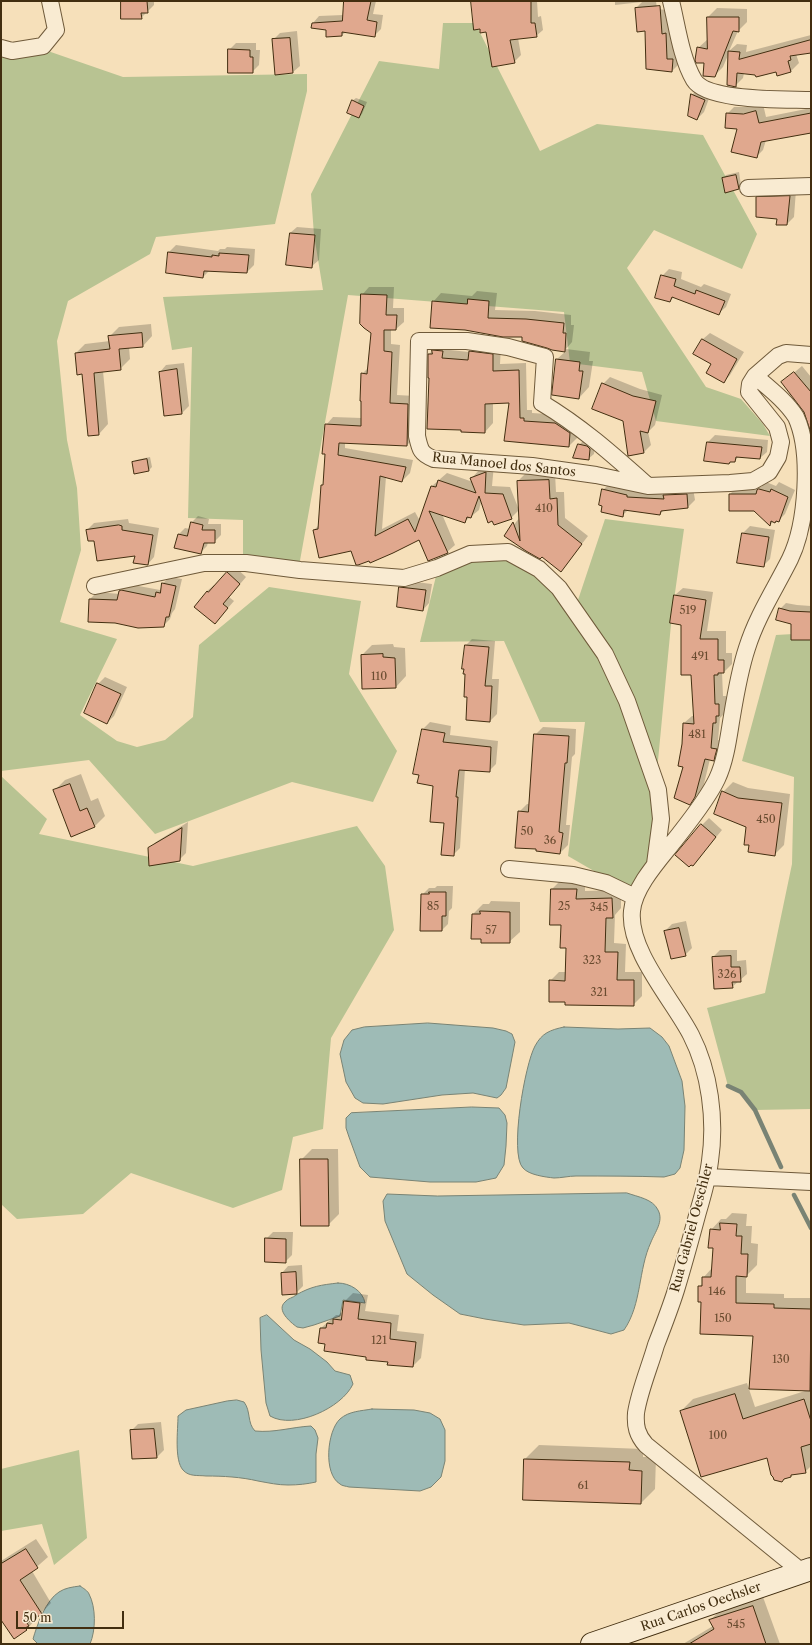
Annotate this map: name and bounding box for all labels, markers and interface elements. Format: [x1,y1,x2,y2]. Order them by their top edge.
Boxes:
street label: Rua Manoel dos Santos [431,450,577,480]
house number: 410 [535,502,553,516]
house number: 519 [679,604,697,618]
house number: 491 [691,650,709,664]
house number: 110 [371,670,387,684]
house number: 481 [688,728,706,742]
house number: 450 [756,813,776,827]
house number: 50 [521,825,533,839]
house number: 36 [544,834,556,848]
house number: 85 [427,900,439,914]
house number: 25 [558,900,570,914]
house number: 345 [590,901,608,915]
house number: 57 [485,924,497,938]
house number: 323 [583,954,601,968]
house number: 326 [718,968,736,982]
house number: 321 [590,986,608,1000]
street label: Rua Gabriel Oeschler [667,1162,717,1294]
house number: 146 [708,1285,726,1299]
house number: 150 [714,1312,732,1326]
house number: 121 [371,1334,387,1348]
house number: 130 [772,1353,790,1367]
house number: 100 [709,1429,727,1443]
house number: 61 [577,1479,589,1493]
street label: Rua Carlos Oechsler [639,1579,763,1635]
scale bar [18,1603,126,1629]
text: 50 m [23,1610,52,1625]
house number: 545 [727,1618,745,1632]

